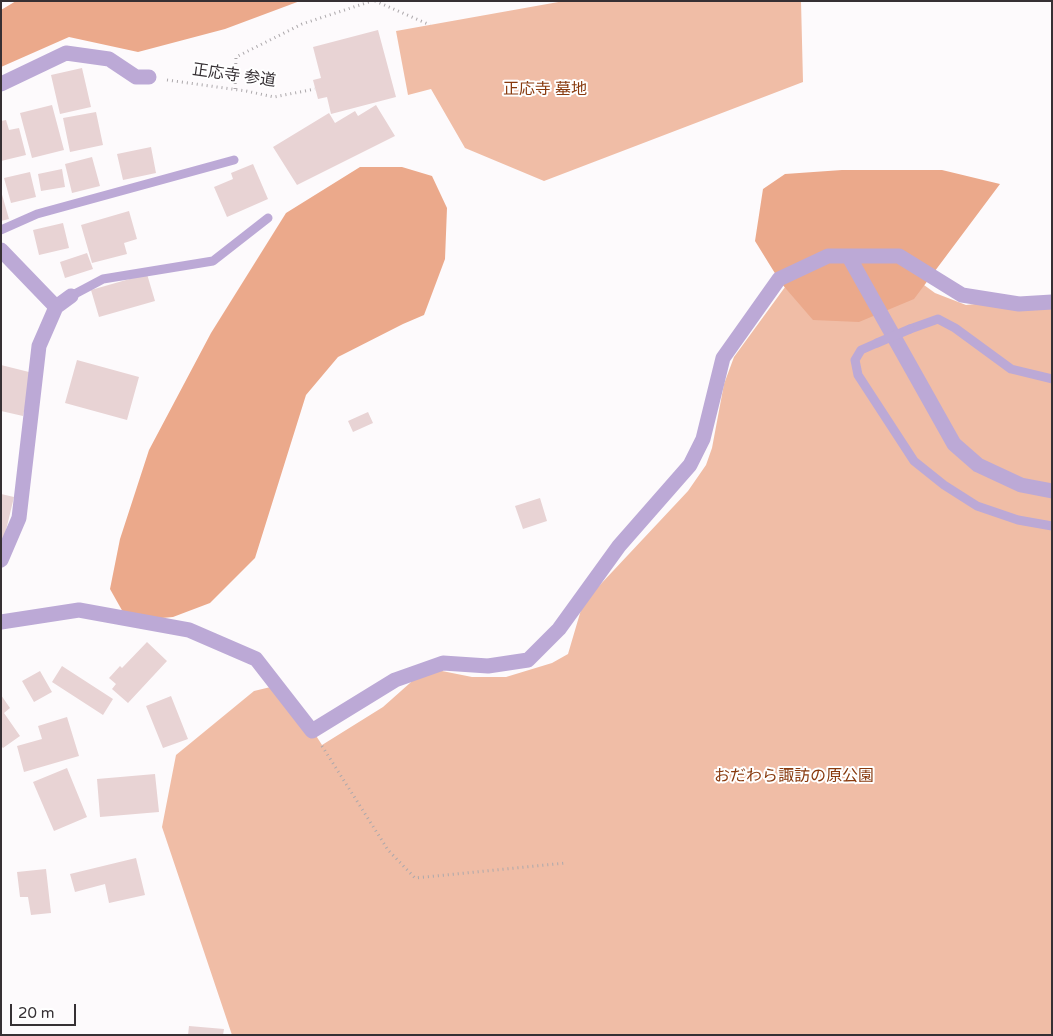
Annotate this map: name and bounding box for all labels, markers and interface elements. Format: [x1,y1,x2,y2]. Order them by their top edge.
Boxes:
street label: 正応寺 参道 [191,61,277,91]
park label: 正応寺 墓地 [503,80,587,100]
park label: おだわら諏訪の原公園 [714,767,874,787]
scale bar [12,994,79,1026]
text: 20 m [18,1004,55,1022]

